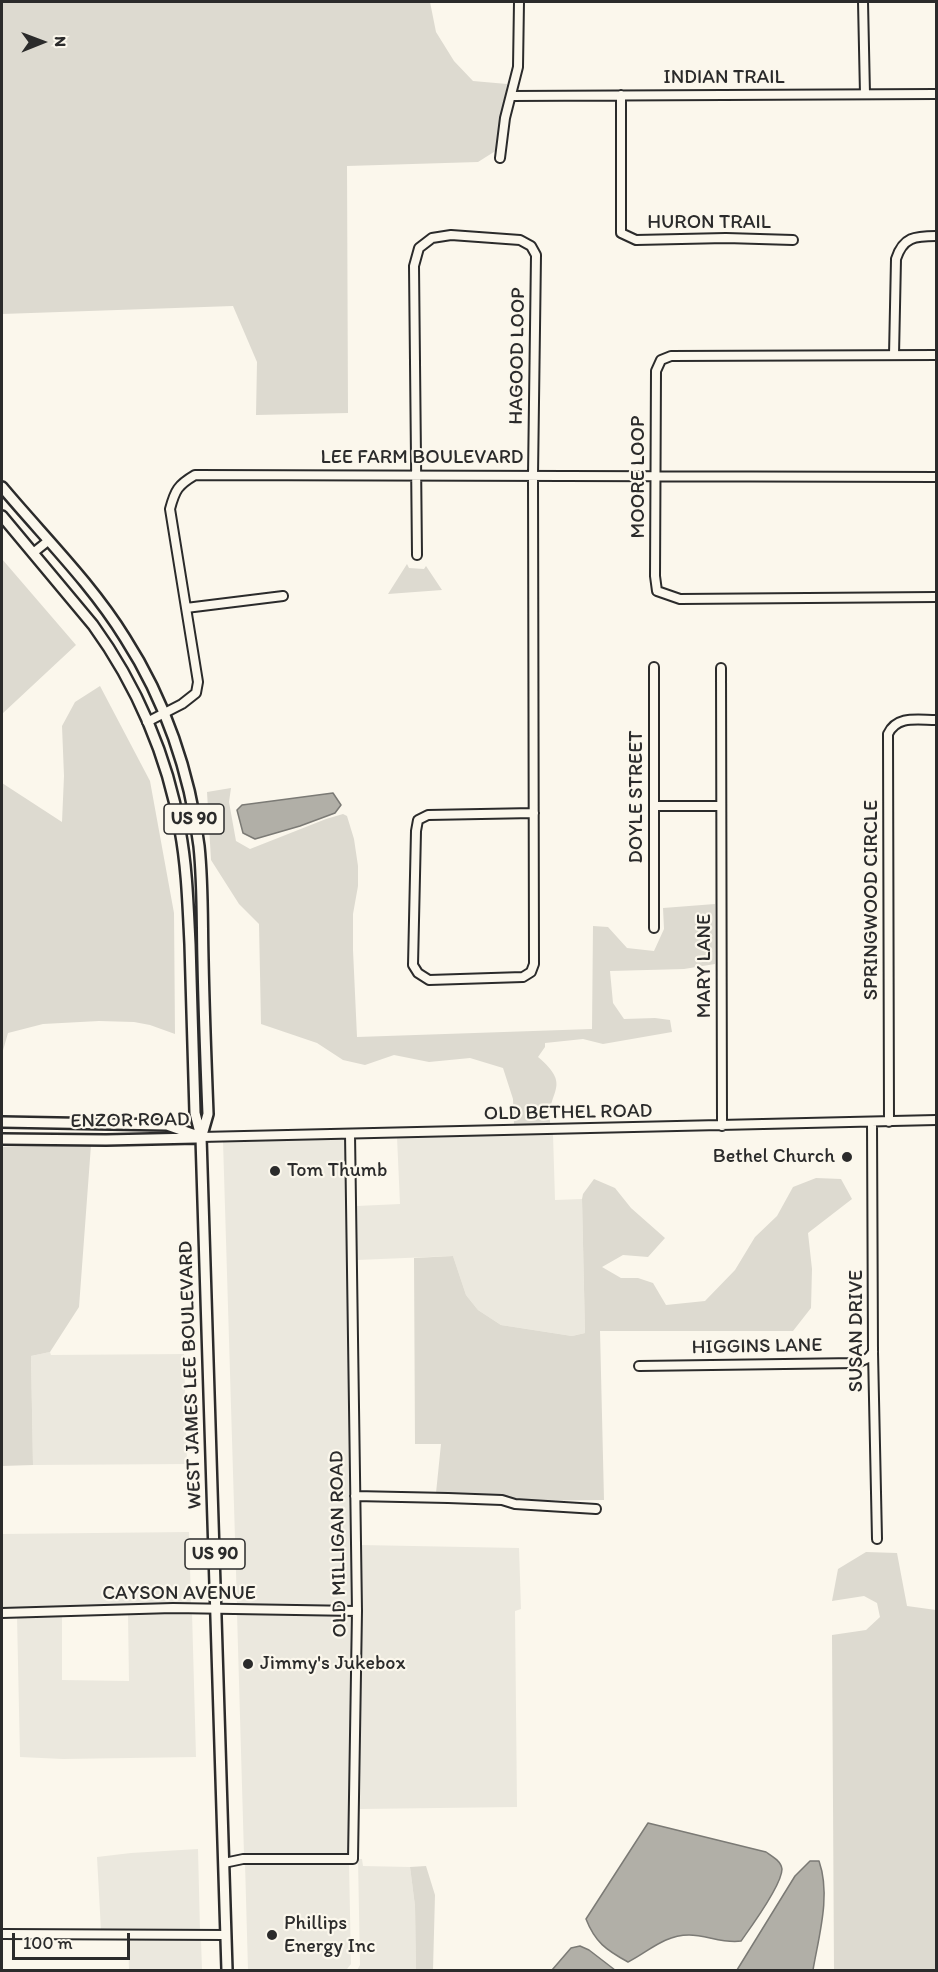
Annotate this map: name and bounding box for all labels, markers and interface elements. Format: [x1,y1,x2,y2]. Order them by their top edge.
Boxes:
north arrow [12,12,72,72]
text: N [51,36,70,47]
street label: INDIAN TRAIL [663,66,785,90]
street label: HURON TRAIL [647,211,771,235]
street label: HAGOOD LOOP [505,287,531,425]
street label: MOORE LOOP [627,416,651,538]
street label: LEE FARM BOULEVARD [321,446,523,470]
street label: DOYLE STREET [625,730,649,864]
street label: SPRINGWOOD CIRCLE [860,800,884,1000]
road number: US 90 [164,804,224,834]
street label: MARY LANE [693,914,717,1018]
street label: OLD BETHEL ROAD [483,1100,653,1126]
street label: ENZOR ROAD [70,1108,190,1134]
place label: Bethel Church [713,1145,835,1169]
marker: Bethel Church [840,1150,854,1164]
place label: Tom Thumb [287,1159,387,1183]
marker: Tom Thumb [268,1164,282,1178]
street label: WEST JAMES LEE BOULEVARD [174,1240,208,1510]
street label: SUSAN DRIVE [845,1270,869,1392]
street label: HIGGINS LANE [691,1334,823,1360]
street label: OLD MILLIGAN ROAD [325,1450,353,1638]
road number: US 90 [185,1539,245,1569]
street label: CAYSON AVENUE [102,1582,256,1606]
place label: Jimmy's Jukebox [260,1652,405,1676]
marker: Jimmy's Jukebox [241,1657,255,1671]
place label: Phillips Energy Inc [284,1912,375,1959]
scale bar [15,1921,134,1959]
marker: Phillips Energy Inc [265,1928,279,1942]
text: 100 m [23,1932,73,1954]

